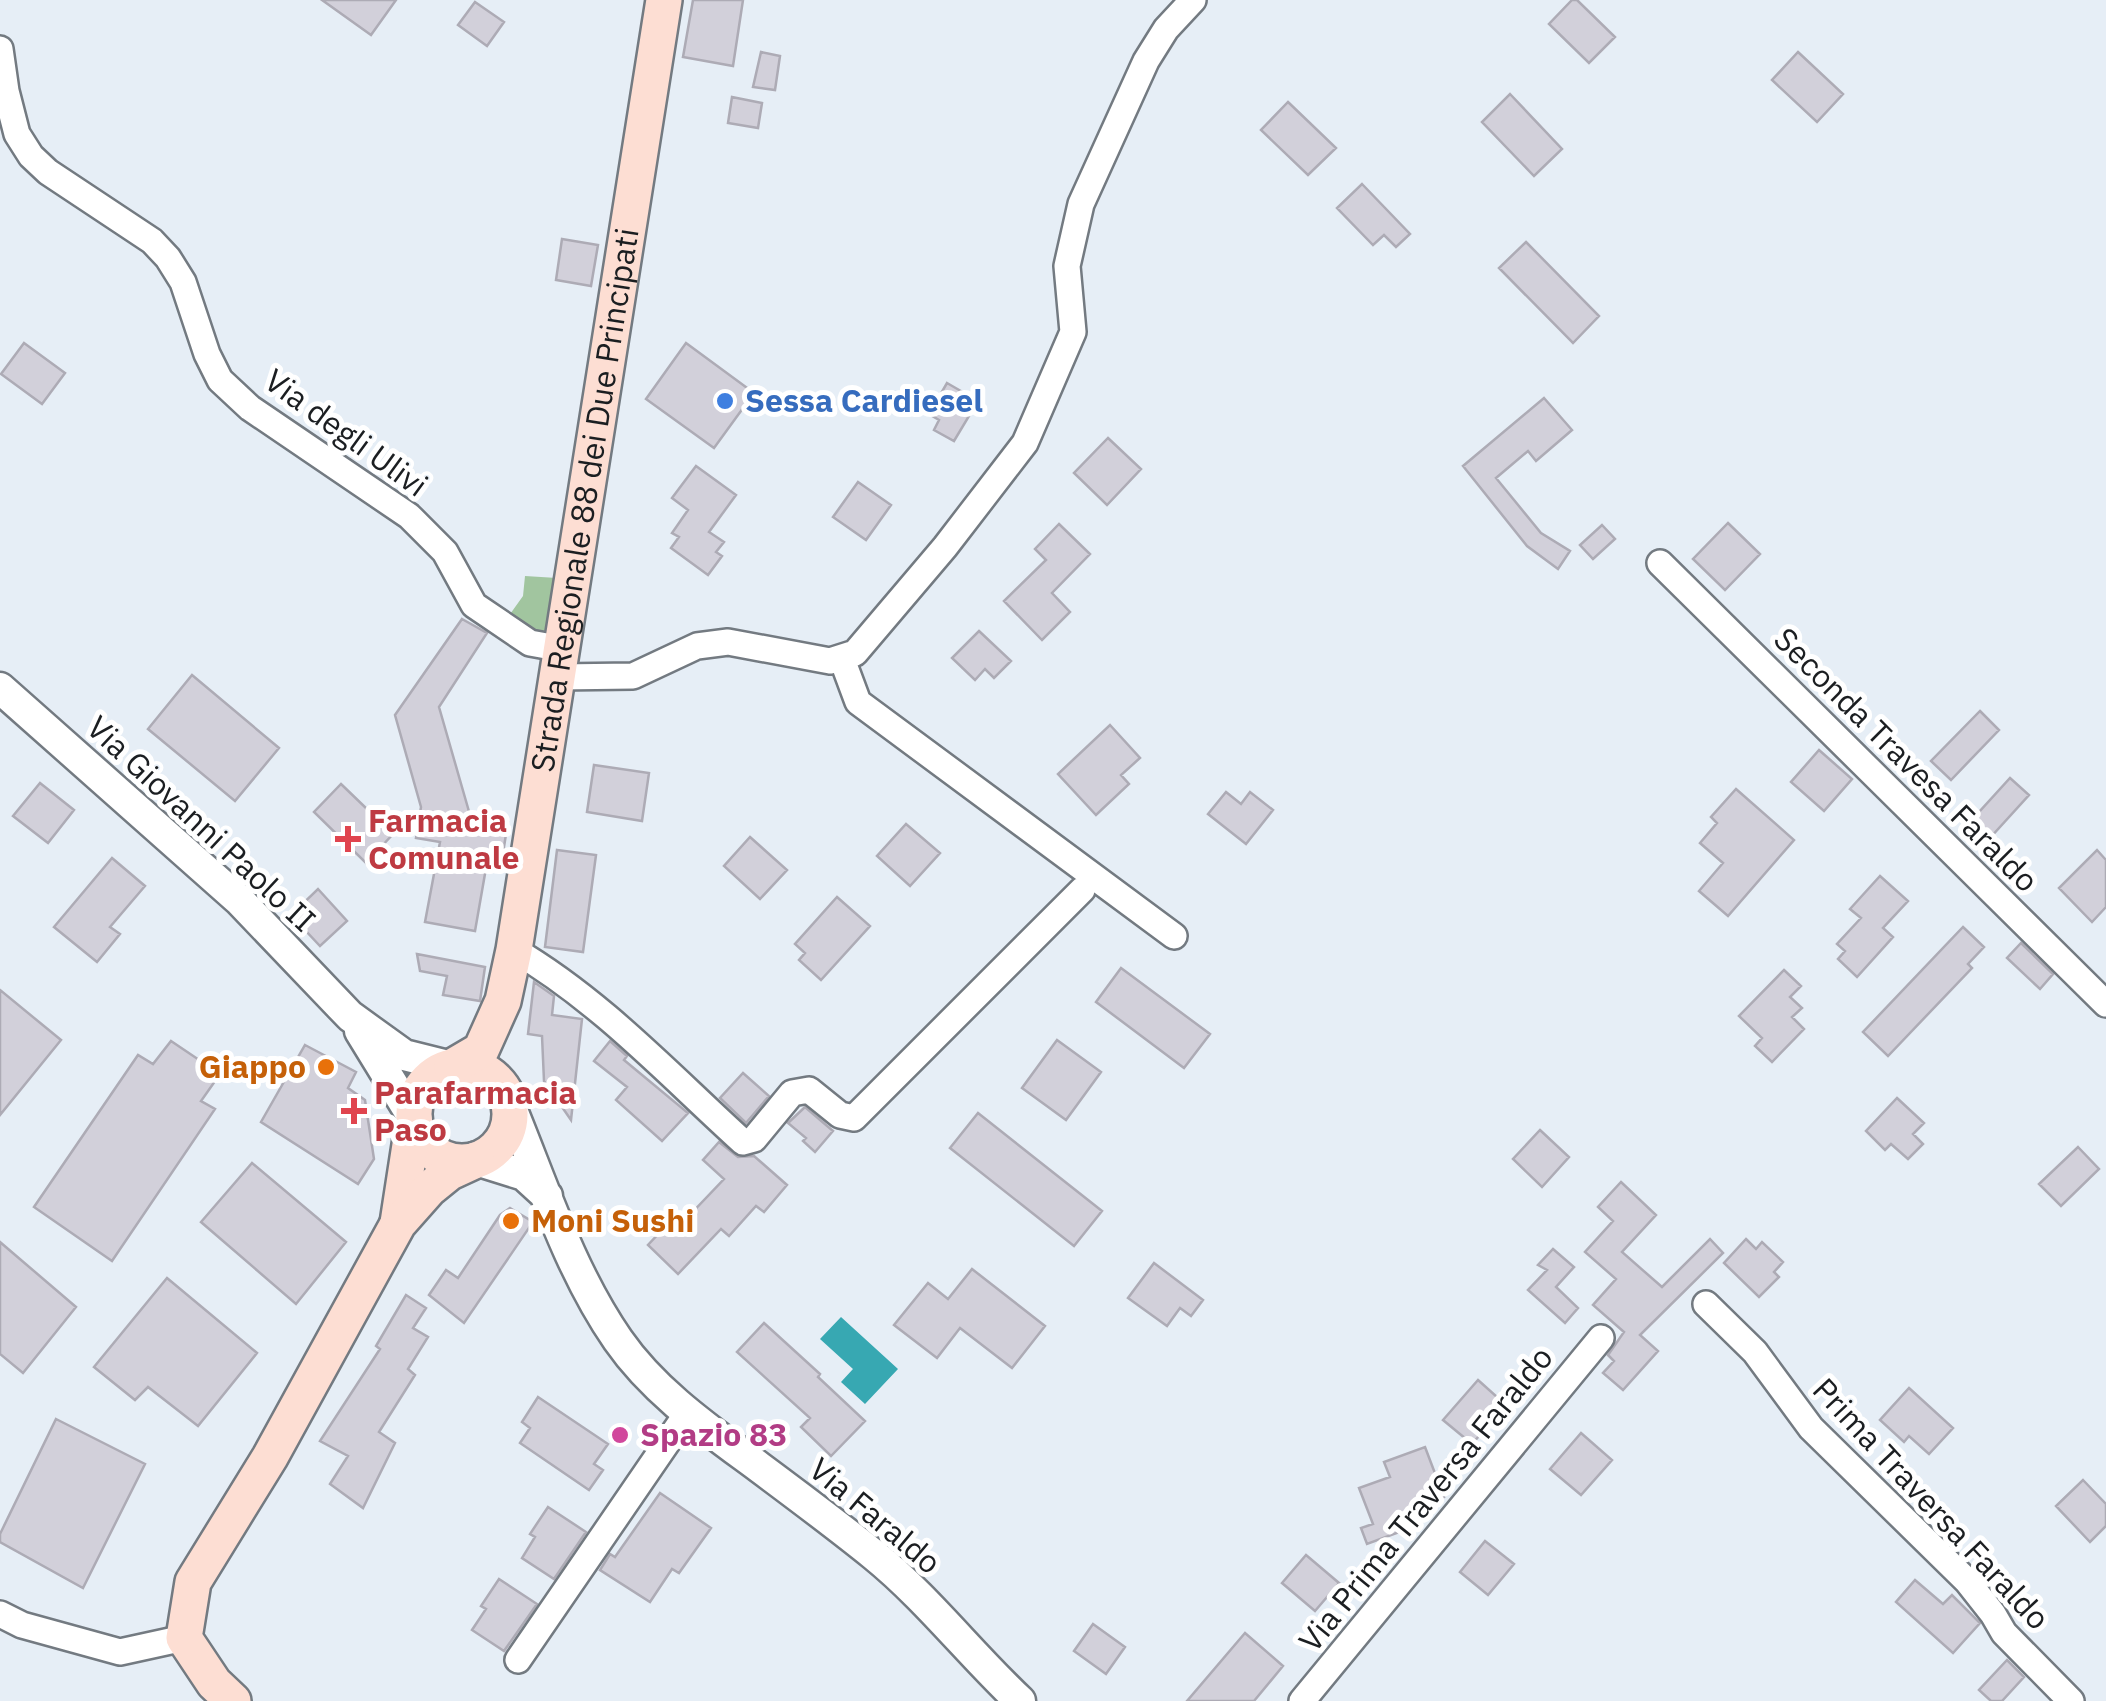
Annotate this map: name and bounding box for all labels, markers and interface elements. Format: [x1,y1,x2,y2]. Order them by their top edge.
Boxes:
street label: Strada Regionale 88 dei Due Principati [520,225,648,775]
street label: Via degli Ulivi [257,359,436,505]
place label: Sessa Cardiesel [745,379,983,421]
marker: Sessa Cardiesel [714,390,736,412]
street label: Seconda Travesa Faraldo [1765,618,2048,901]
street label: Via Giovanni Paolo II [78,706,325,940]
place label: Farmacia Comunale [368,799,520,878]
marker: Farmacia Comunale [337,828,359,850]
place label: Giappo [199,1045,306,1087]
marker: Giappo [315,1056,337,1078]
place label: Parafarmacia Paso [374,1071,577,1150]
marker: Parafarmacia Paso [343,1100,365,1122]
place label: Moni Sushi [531,1199,694,1241]
marker: Moni Sushi [500,1210,522,1232]
street label: Via Prima Traversa Faraldo [1289,1337,1562,1660]
street label: Prima Traversa Faraldo [1804,1369,2059,1638]
place label: Spazio 83 [640,1413,787,1455]
marker: Spazio 83 [609,1424,631,1446]
street label: Via Faraldo [801,1448,950,1583]

